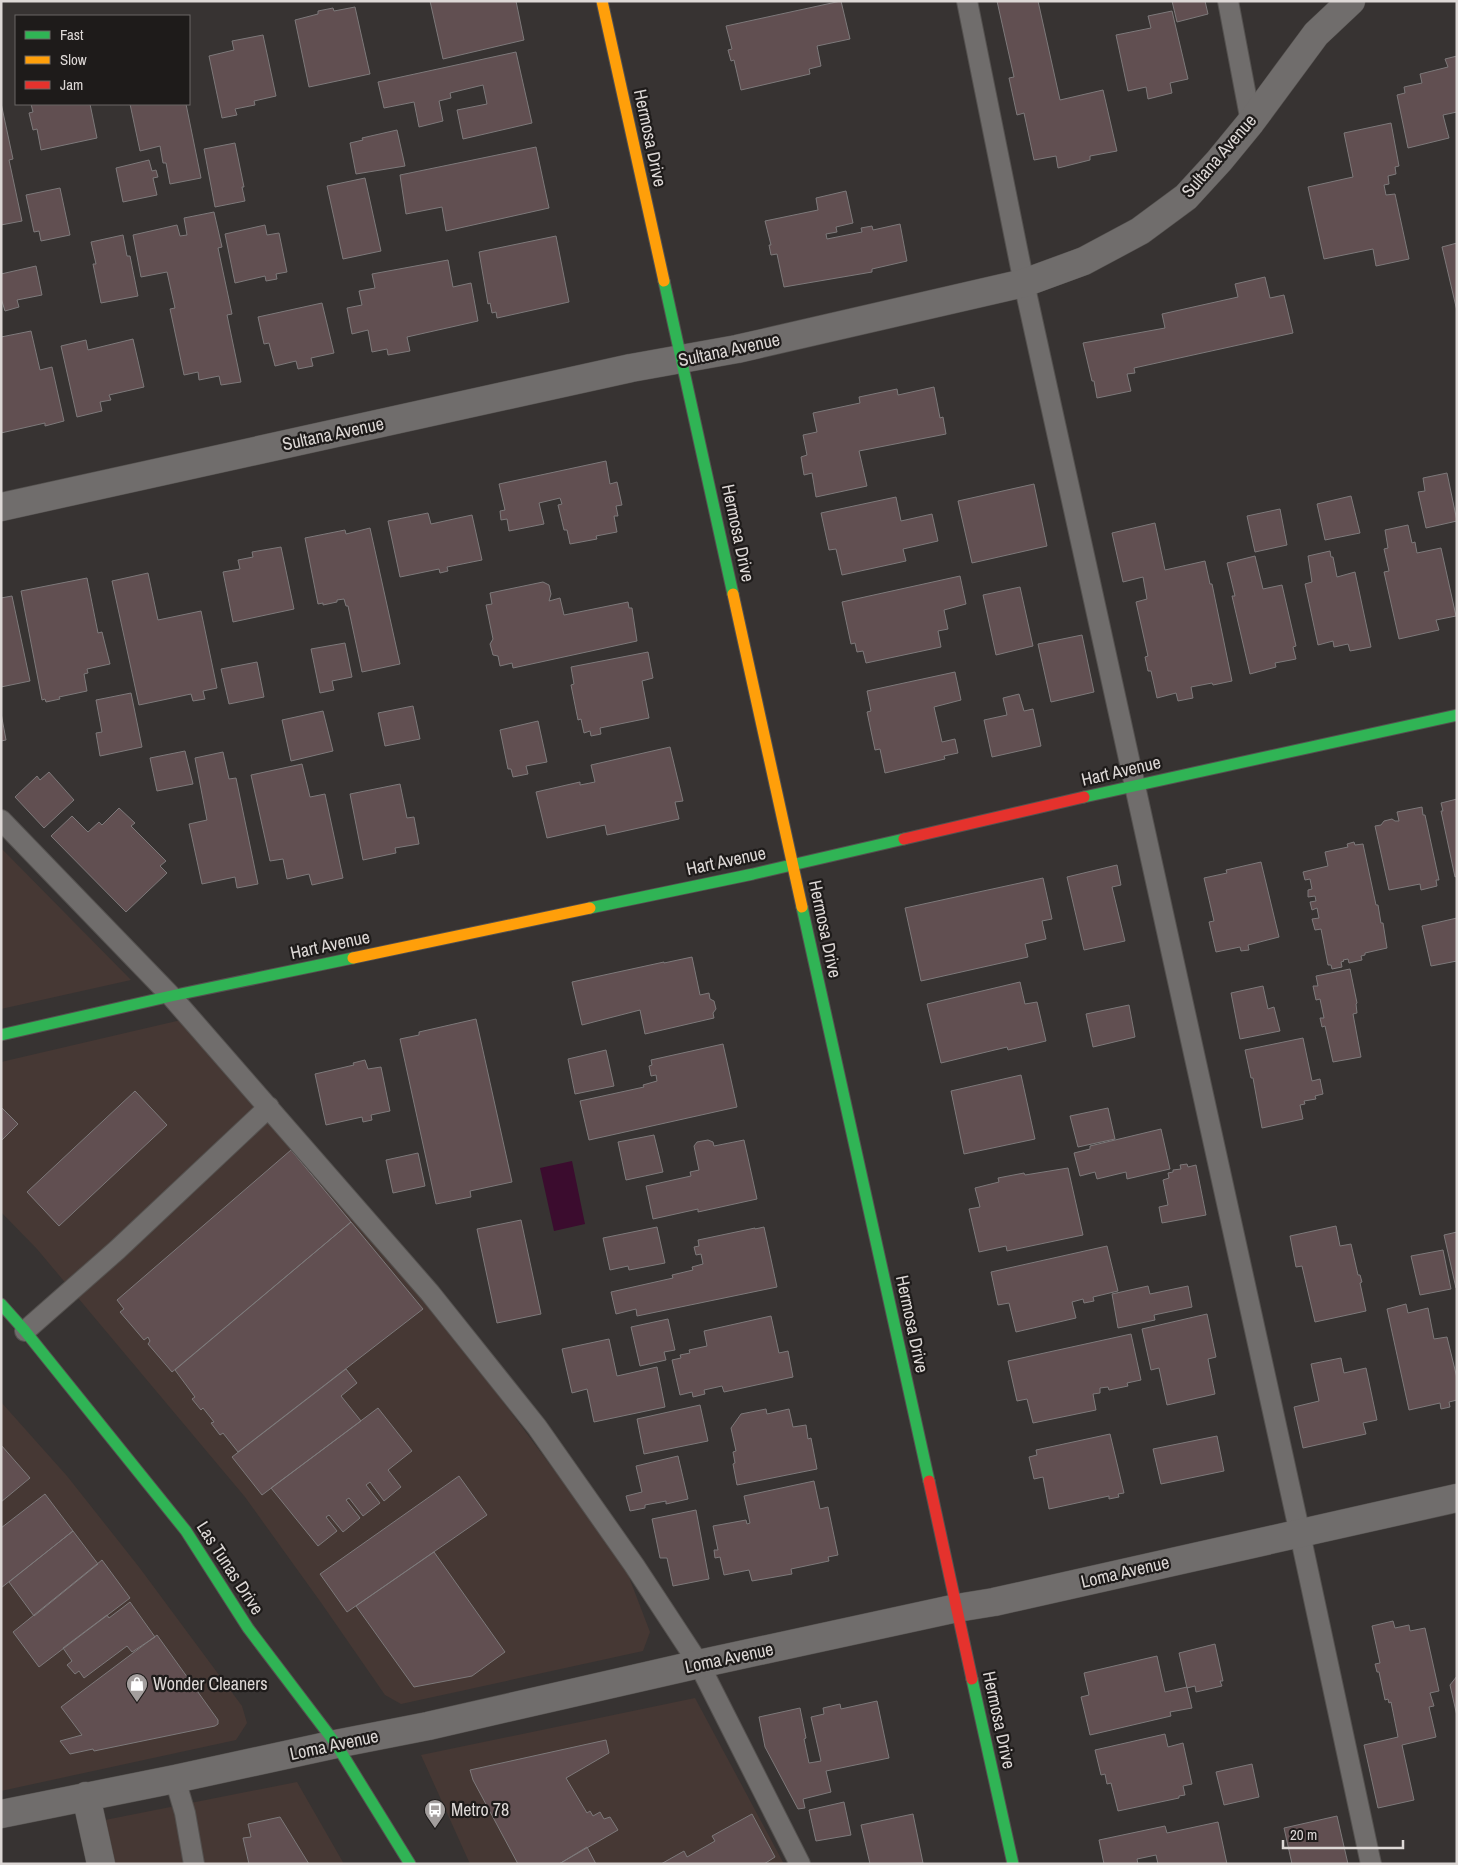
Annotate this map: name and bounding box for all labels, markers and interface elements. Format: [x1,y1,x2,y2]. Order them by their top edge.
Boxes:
legend [15,15,190,105]
text: Fast [60,24,84,45]
text: Slow [60,49,87,70]
text: Jam [60,74,83,95]
street label: Hermosa Drive [628,87,673,189]
street label: Sultana Avenue [1175,109,1262,203]
street label: Sultana Avenue [676,327,782,372]
street label: Sultana Avenue [280,411,386,456]
street label: Hermosa Drive [716,482,761,584]
street label: Hart Avenue [1079,749,1163,792]
street label: Hart Avenue [684,840,768,881]
street label: Hermosa Drive [803,878,848,980]
street label: Hart Avenue [288,924,372,965]
street label: Hermosa Drive [890,1273,935,1375]
street label: Las Tunas Drive [191,1516,270,1619]
street label: Loma Avenue [1078,1549,1172,1594]
street label: Loma Avenue [682,1636,776,1679]
street label: Hermosa Drive [977,1669,1022,1771]
place label: Wonder Cleaners [153,1671,268,1696]
shop icon: Wonder Cleaners [125,1672,149,1703]
street label: Loma Avenue [287,1723,381,1766]
place label: Metro 78 [451,1797,509,1822]
bus stop icon: Metro 78 [423,1798,447,1829]
scale bar [1283,1818,1403,1850]
text: 20 m [1290,1824,1317,1845]

